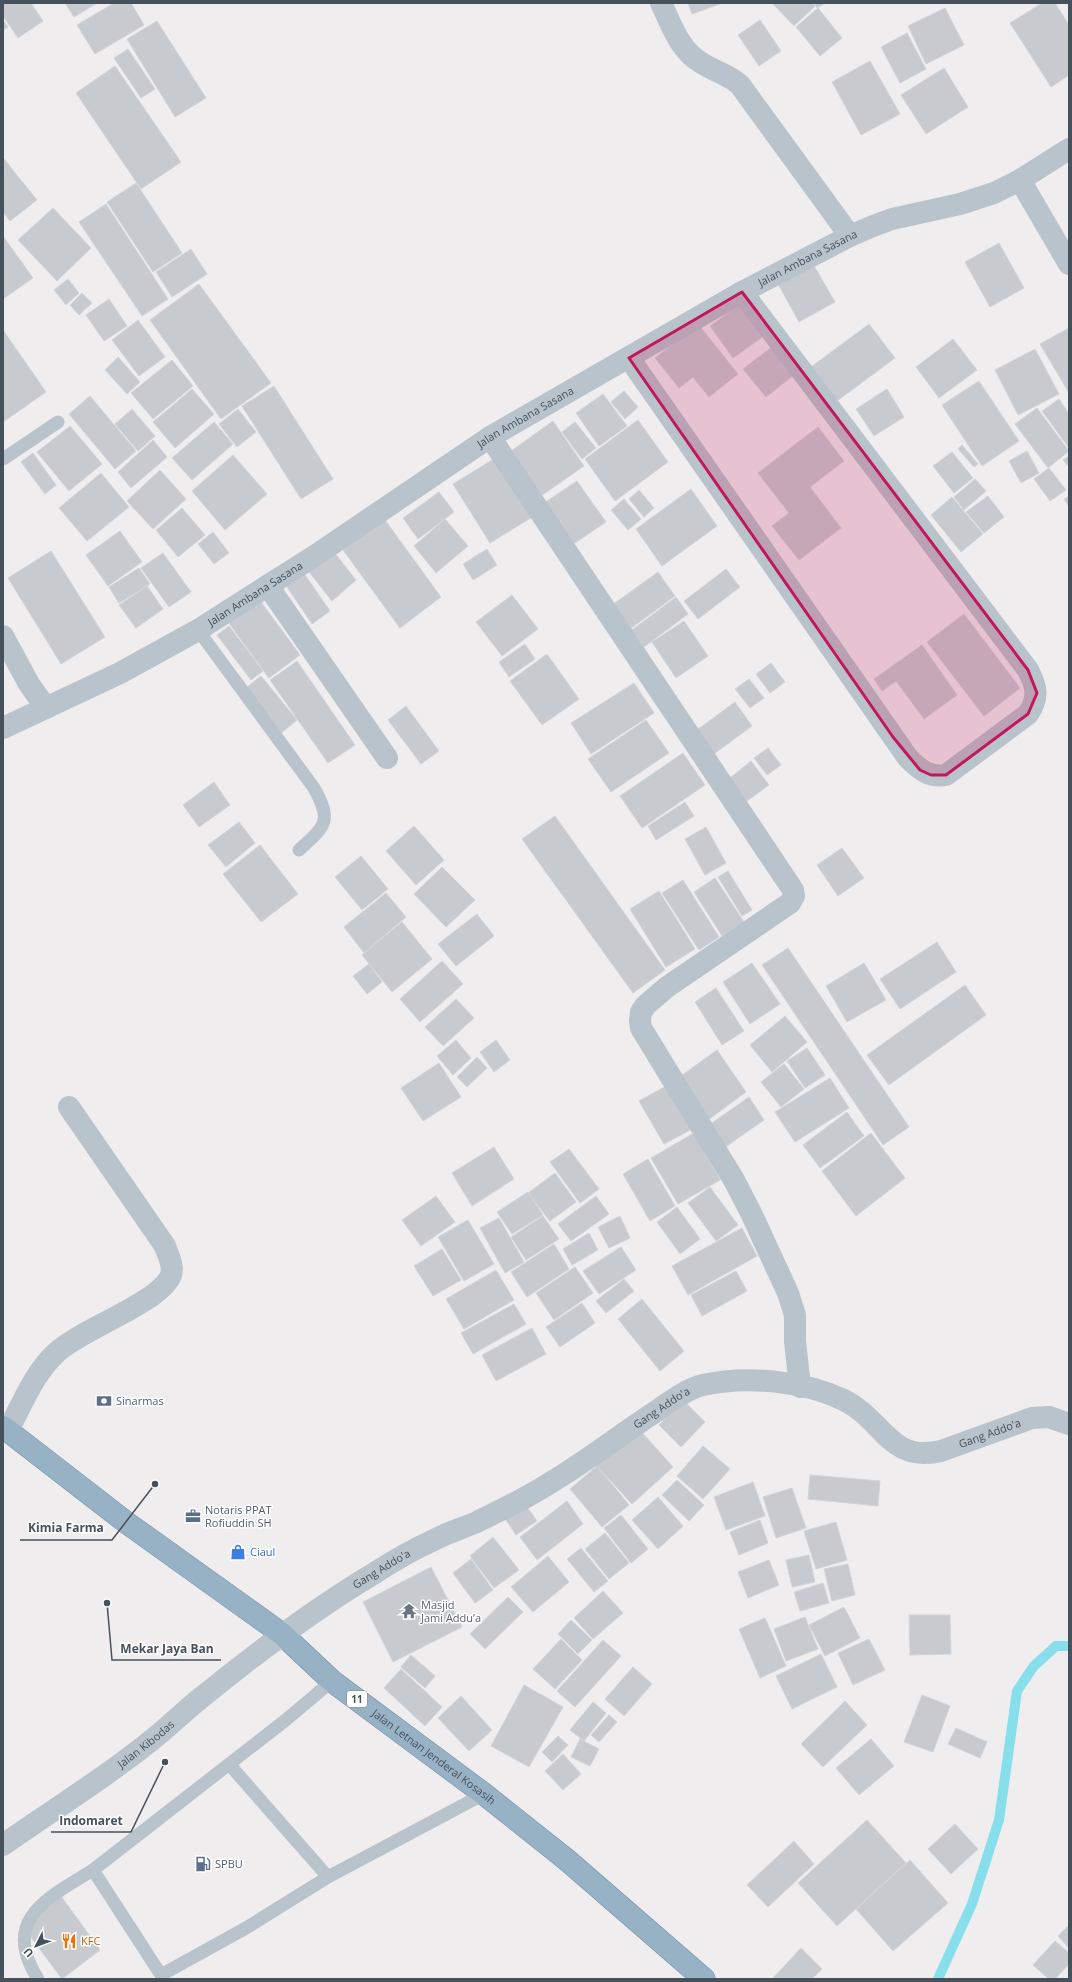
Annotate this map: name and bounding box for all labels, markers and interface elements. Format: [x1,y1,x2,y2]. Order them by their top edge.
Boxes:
street label: Jalan Ambana Sasana [754,226,859,290]
street label: Jalan Ambana Sasana [473,382,576,451]
street label: Jalan Ambana Sasana [204,558,305,630]
street label: Gang Addo'a [630,1383,692,1432]
bank icon: Sinarmas [95,1392,113,1410]
place label: Sinarmas [116,1393,164,1408]
street label: Gang Addo'a [956,1415,1023,1451]
place label: Notaris PPAT Rofiuddin SH [205,1502,272,1530]
office icon: Notaris PPAT Rofiuddin SH [184,1507,202,1525]
callout: Kimia Farma [20,1516,112,1540]
text: Kimia Farma [28,1519,104,1536]
shop icon: Ciaul [229,1543,247,1561]
place label: Ciaul [250,1544,275,1559]
street label: Gang Addo'a [349,1545,413,1592]
place label: Masjid Jami Addu’a [420,1597,481,1625]
temple icon: Masjid Jami Addu’a [400,1602,418,1620]
callout: Mekar Jaya Ban [112,1636,221,1660]
text: Mekar Jaya Ban [120,1640,214,1657]
road number: 11 [347,1691,367,1707]
street label: Jalan Letnan Jenderal Kosasih [368,1705,499,1807]
street label: Jalan Kibodas [113,1717,177,1771]
callout: Indomaret [51,1808,131,1832]
text: Indomaret [59,1812,123,1829]
fuel station icon: SPBU [194,1855,212,1873]
place label: SPBU [215,1856,243,1871]
north arrow [16,1926,56,1966]
restaurant icon: KFC [60,1932,78,1950]
place label: KFC [81,1933,100,1948]
text: U [20,1945,37,1961]

